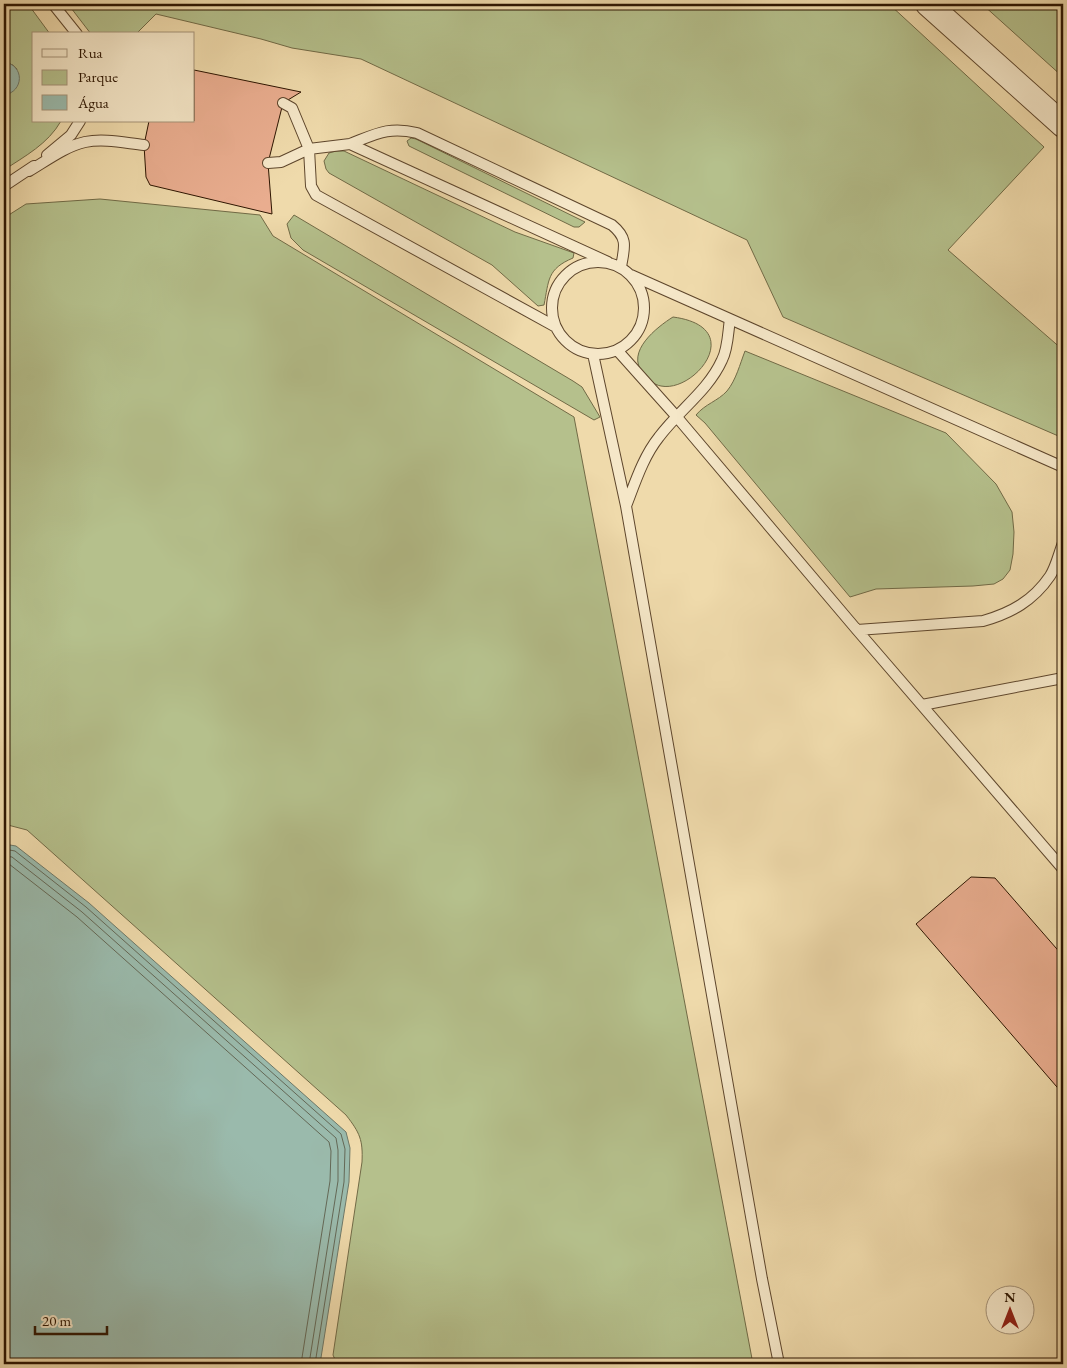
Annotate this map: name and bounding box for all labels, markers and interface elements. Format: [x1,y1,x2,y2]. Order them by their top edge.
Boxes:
legend [32,32,195,122]
text: Rua [78,43,103,62]
text: Parque [78,67,118,86]
text: Água [77,93,109,112]
north arrow [984,1286,1034,1336]
text: N [1004,1288,1016,1306]
scale bar [35,1303,108,1335]
text: 20 m [42,1311,71,1330]

